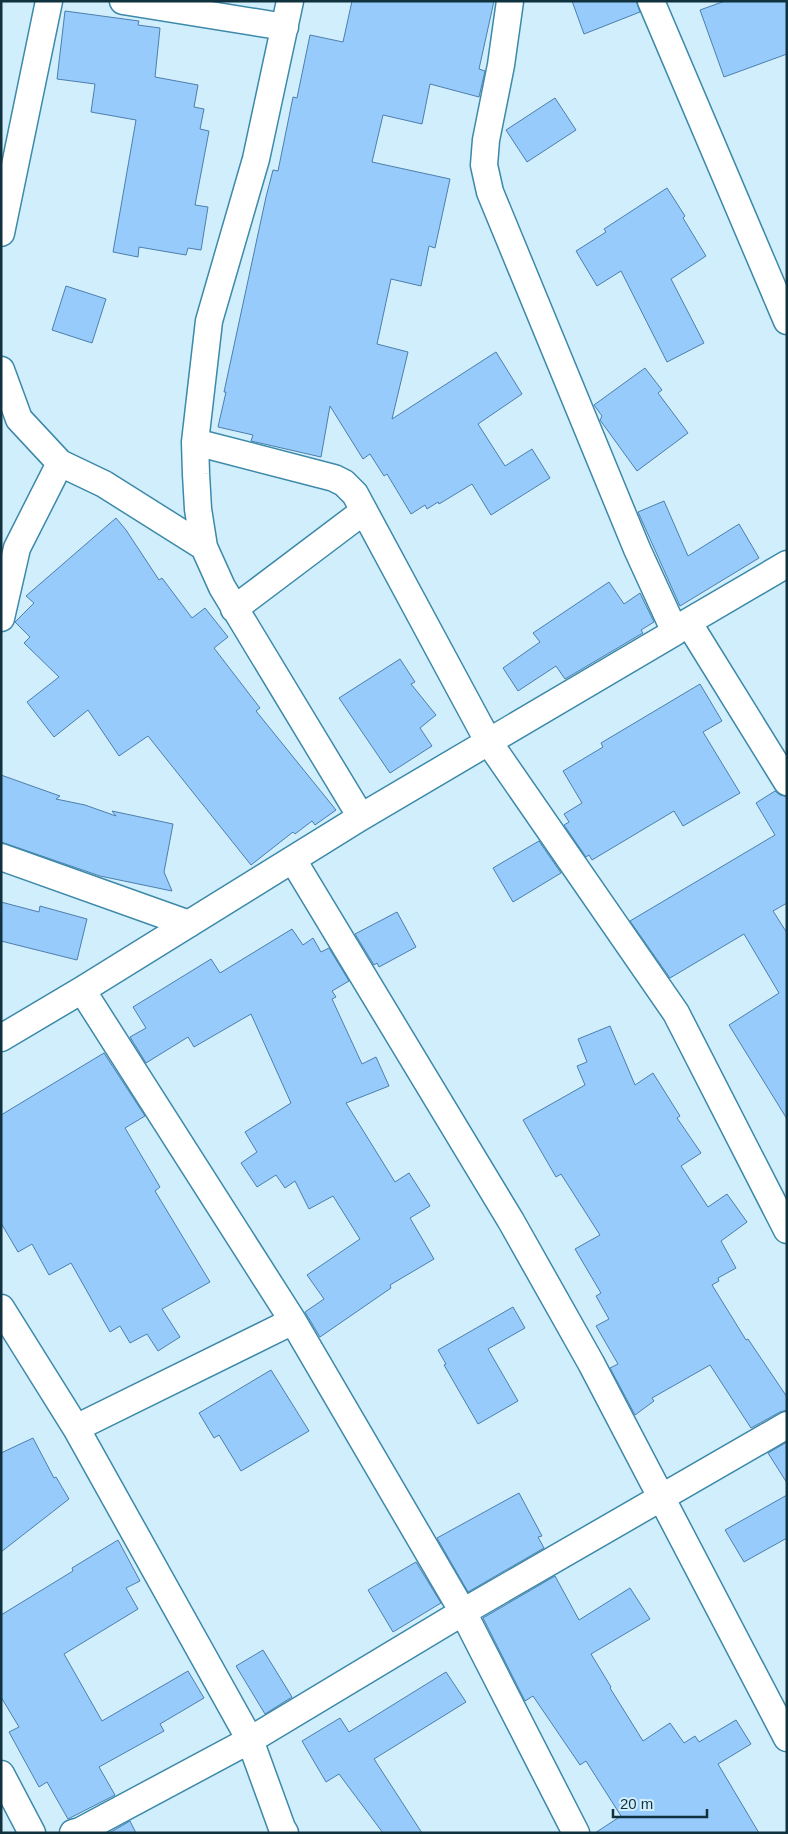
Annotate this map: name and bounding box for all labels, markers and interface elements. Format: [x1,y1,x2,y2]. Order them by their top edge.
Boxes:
scale bar [613,1786,707,1818]
text: 20 m [620,1795,653,1812]

